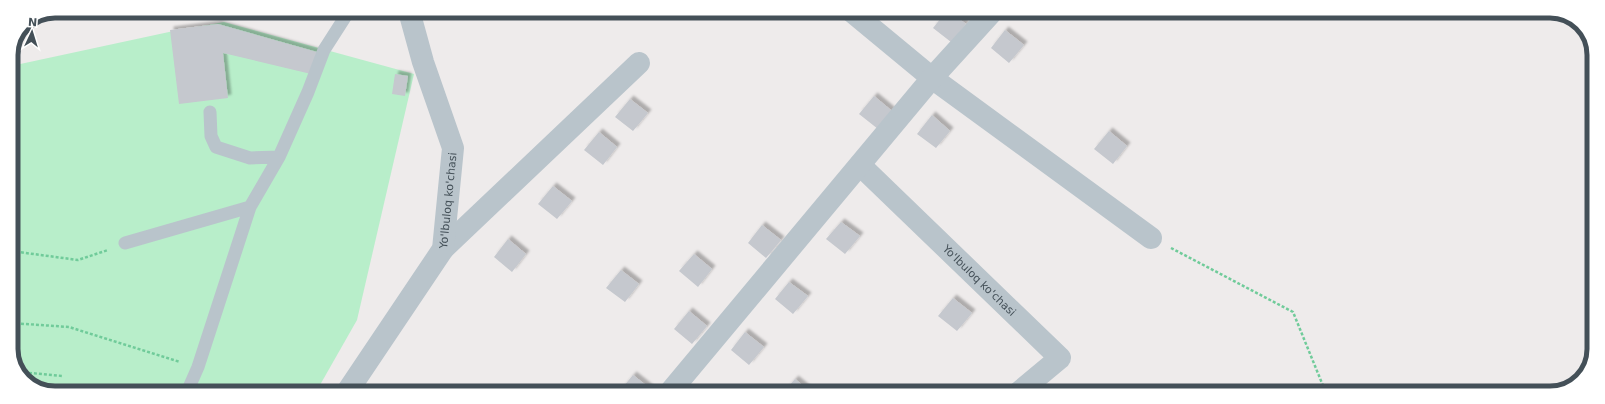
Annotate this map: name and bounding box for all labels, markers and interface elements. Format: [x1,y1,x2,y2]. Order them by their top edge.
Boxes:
north arrow [12,12,52,52]
text: N [28,16,38,29]
street label: Yo'lbuloq ko'chasi [437,152,460,250]
street label: Yo'lbuloq ko'chasi [939,242,1018,319]

